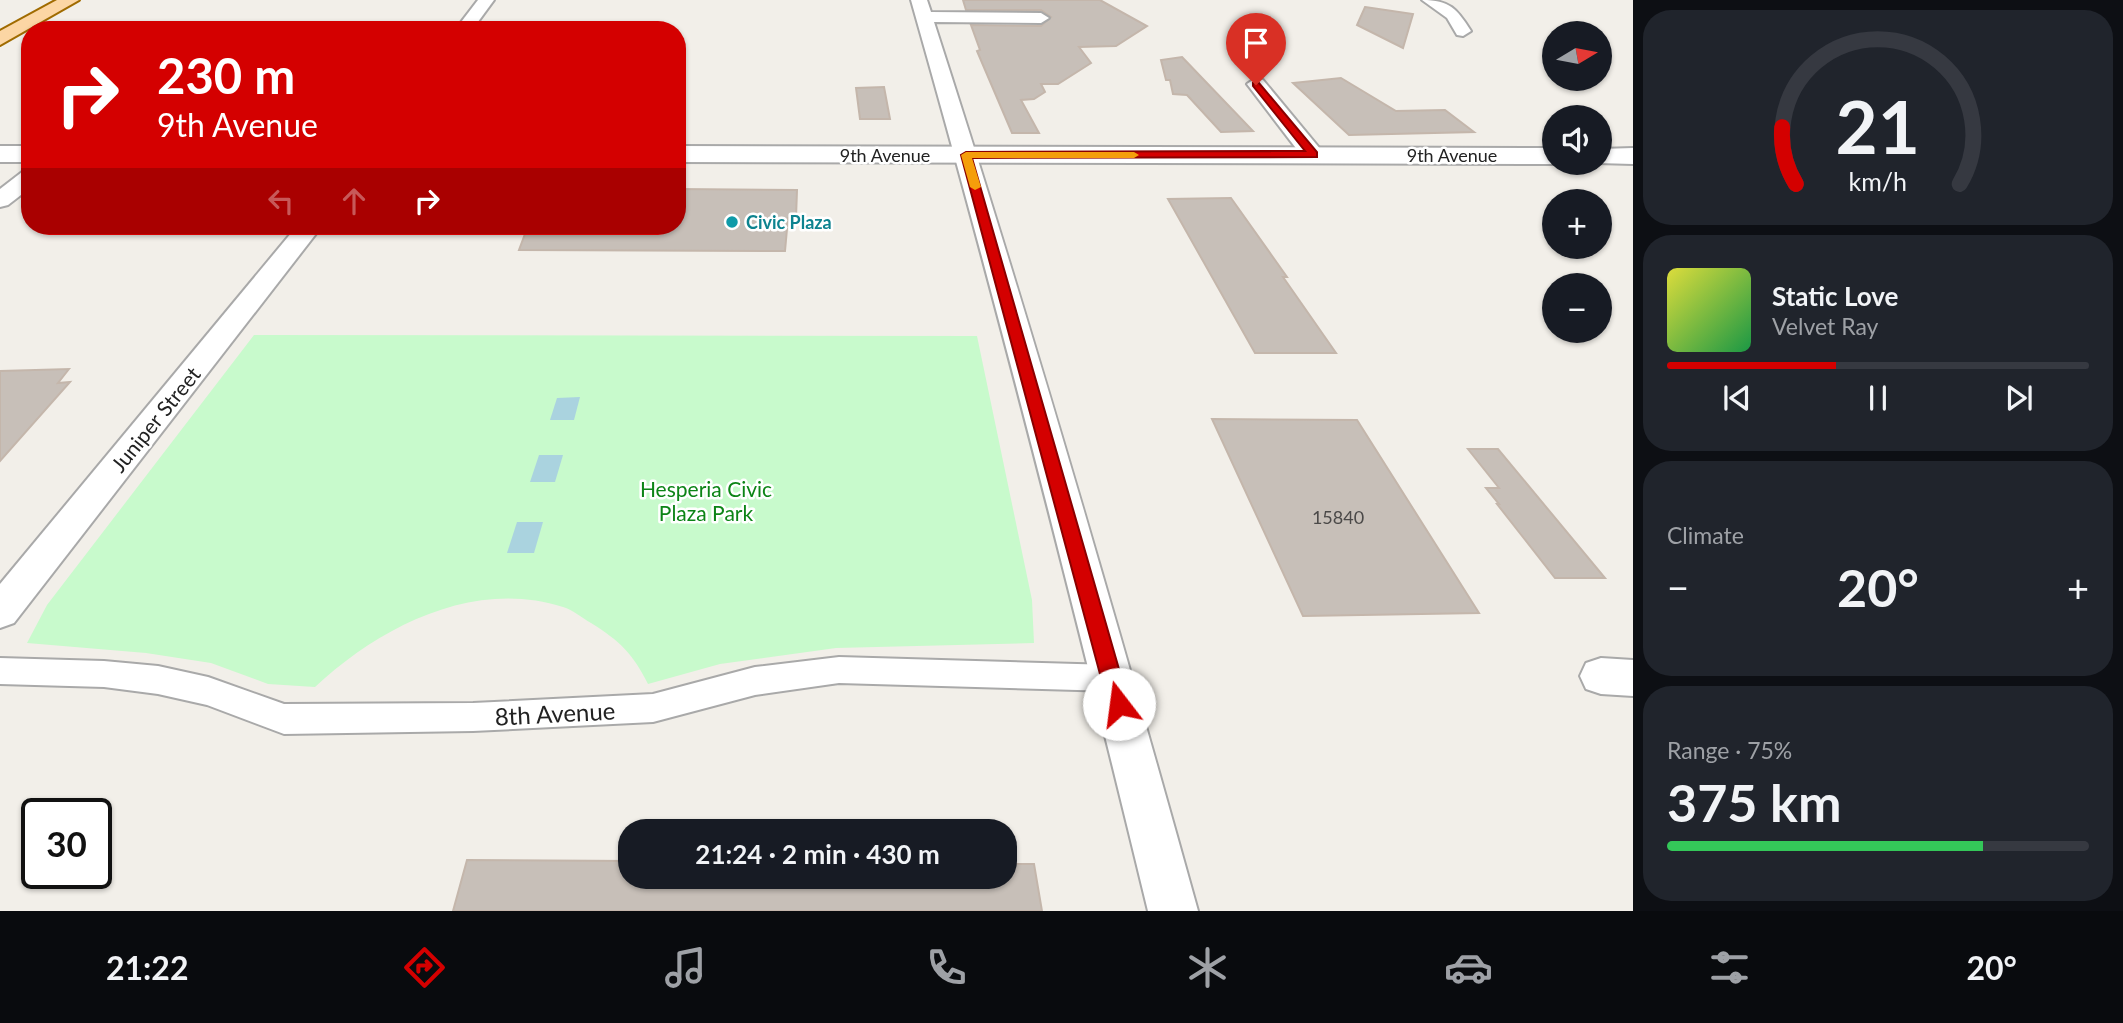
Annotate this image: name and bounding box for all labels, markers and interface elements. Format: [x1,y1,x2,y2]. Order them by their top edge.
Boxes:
pin [1226,13,1286,85]
north arrow [1542,21,1612,91]
map controls [1542,21,1612,343]
icon: arrive [1237,24,1275,62]
text: 230 m [157,46,295,104]
icon: right [42,49,133,140]
text: 21 [1836,82,1920,170]
text: 9th Avenue [157,105,318,144]
button: sound [1542,105,1612,175]
street label: 9th Avenue [840,144,930,166]
street label: 9th Avenue [1407,144,1497,166]
text: km/h [1849,165,1907,195]
icon: left [262,182,300,220]
icon: ahead [335,182,373,220]
icon: right [408,182,446,220]
button: + [1542,189,1612,259]
place label: Civic Plaza [746,211,832,233]
marker: Civic Plaza [724,214,740,230]
button: − [1542,273,1612,343]
text: Static Love [1772,280,1899,312]
text: Velvet Ray [1772,312,1878,340]
street label: Juniper Street [105,361,205,477]
icon: previous [1718,379,1756,417]
icon: pause [1859,379,1897,417]
icon: next [2000,379,2038,417]
park label: Hesperia Civic Plaza Park [640,476,772,525]
house number: 15840 [1312,506,1364,528]
text: Climate [1667,521,1744,549]
text: 20° [1837,556,1919,618]
text: − [1667,564,1689,610]
text: + [2067,564,2089,610]
position arrow [1082,667,1156,741]
street label: 8th Avenue [494,695,616,731]
text: Range · 75% [1667,736,1792,764]
text: 375 km [1667,771,1841,833]
speed limit sign: 30 [21,798,112,889]
text: 21:24 · 2 min · 430 m [695,838,940,870]
icon: directions [400,943,449,992]
icon: music [661,943,710,992]
icon: phone [922,943,971,992]
icon: climate [1183,943,1232,992]
icon: car [1444,943,1493,992]
icon: filters [1705,943,1754,992]
text: 21:22 [106,948,188,987]
text: 20° [1966,948,2017,987]

